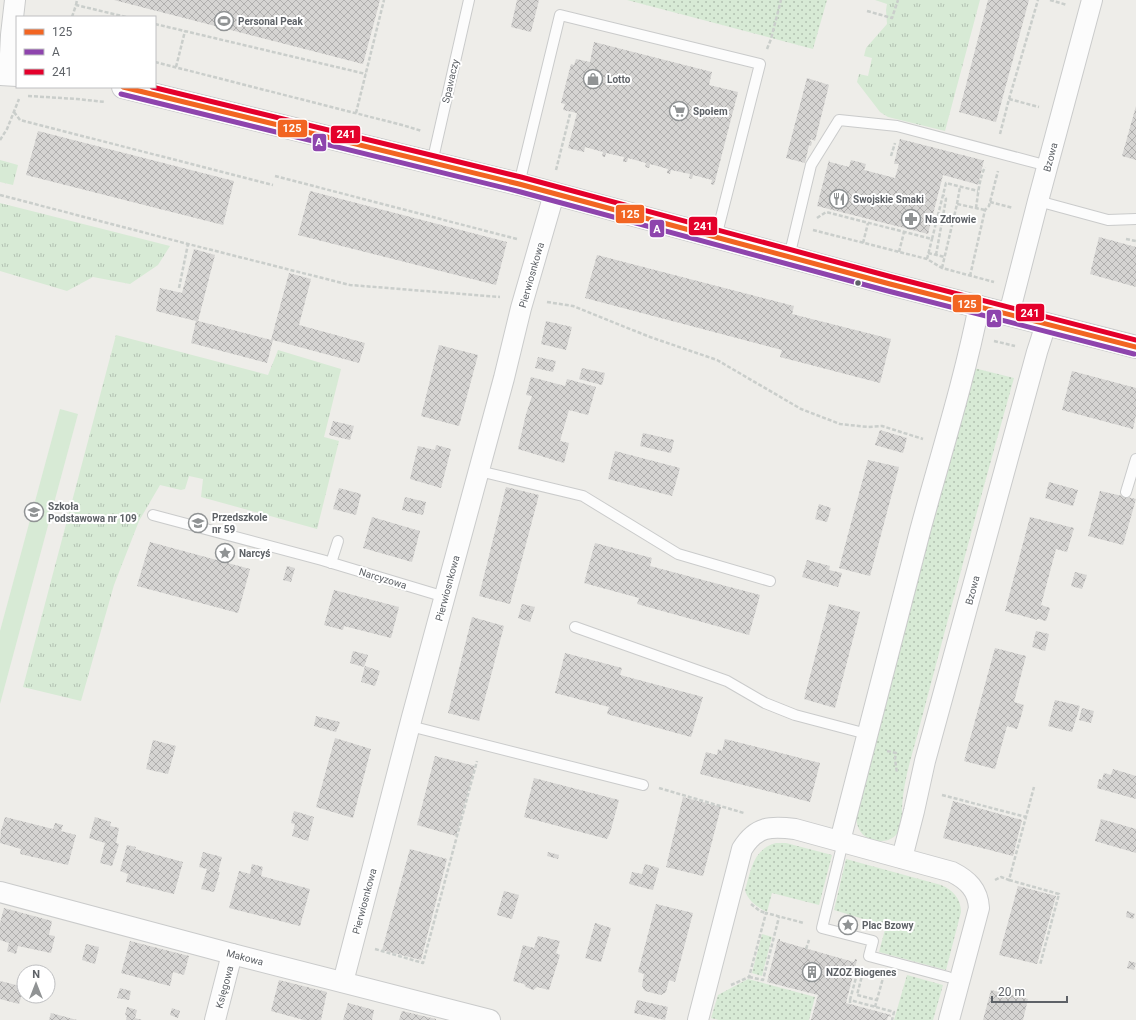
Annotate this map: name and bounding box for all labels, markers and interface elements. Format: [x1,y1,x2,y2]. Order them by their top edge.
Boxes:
sports icon: Personal Peak [213,10,235,32]
legend [16,16,156,88]
place label: Personal Peak [238,16,303,27]
text: 125 [52,25,72,39]
text: A [52,45,60,59]
street label: Spawaczy [440,58,461,104]
text: 241 [52,65,72,79]
shop icon: Lotto [582,68,604,90]
place label: Lotto [607,74,631,85]
supermarket icon: Społem [668,100,690,122]
place label: Społem [693,106,728,117]
line badge: 125 [277,119,308,138]
text: 125 [283,122,301,135]
line badge: 241 [330,125,361,144]
text: 241 [337,128,355,141]
line badge: A [312,133,327,152]
text: A [315,136,323,149]
street label: Bzowa [1041,141,1060,173]
restaurant icon: Swojskie Smaki [828,188,850,210]
place label: Swojskie Smaki [853,194,924,205]
line badge: 125 [615,204,645,224]
text: 125 [621,208,639,221]
pharmacy icon: Na Zdrowie [900,208,922,230]
place label: Na Zdrowie [925,214,977,225]
line badge: 241 [688,216,718,236]
line badge: A [649,219,665,238]
text: 241 [694,220,712,233]
text: A [653,223,661,236]
street label: Pierwiosnkowa [517,241,546,309]
unlabelled marker [853,278,863,288]
line badge: 125 [952,294,982,313]
text: 125 [958,298,976,311]
line badge: 241 [1015,303,1045,322]
text: 241 [1021,307,1039,320]
line badge: A [986,309,1002,328]
text: A [990,312,998,325]
school or university icon: Szkoła Podstawowa nr 109 [23,501,45,523]
place label: Szkoła Podstawowa nr 109 [48,501,137,524]
school or university icon: Przedszkole nr 59 [187,512,209,534]
place label: Przedszkole nr 59 [212,512,268,535]
place icon: Narcyś [214,542,236,564]
place label: Narcyś [239,548,270,559]
street label: Pierwiosnkowa [433,554,462,622]
street label: Narcyzowa [358,566,408,591]
street label: Bzowa [963,574,982,606]
street label: Pierwiosnkowa [350,867,379,935]
place icon: Plac Bzowy [837,914,859,936]
place label: Plac Bzowy [862,920,915,931]
street label: Makowa [225,947,265,968]
building icon: NZOZ Biogenes [801,961,823,983]
north arrow [16,964,56,1004]
street label: Księgowa [214,965,235,1010]
place label: NZOZ Biogenes [826,967,896,978]
text: N [32,968,40,981]
scale bar [992,978,1067,1004]
text: 20 m [998,985,1025,999]

